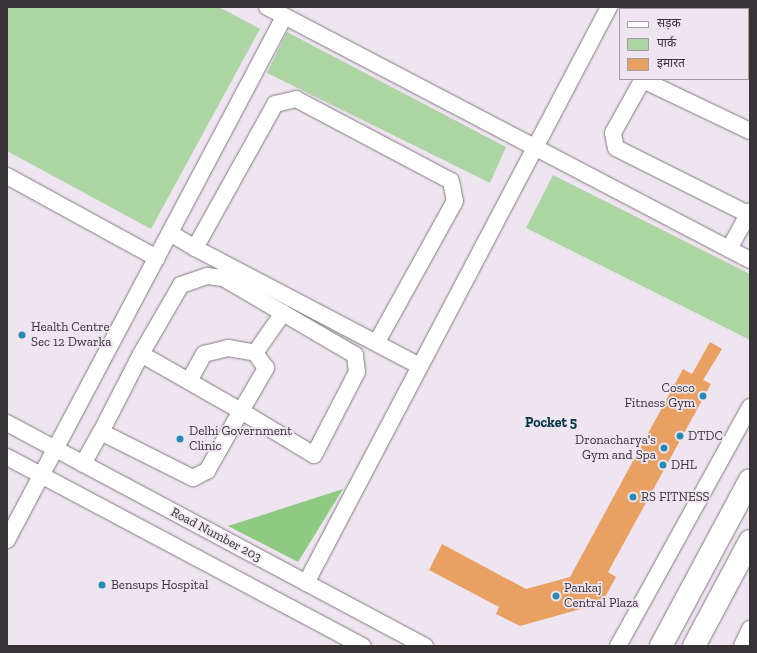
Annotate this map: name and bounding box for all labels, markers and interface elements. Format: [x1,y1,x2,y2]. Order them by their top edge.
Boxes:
legend [619,8,749,80]
text: सड़क [657,16,681,30]
text: पार्क [657,36,676,50]
text: इमारत [657,56,685,70]
place label: Health Centre Sec 12 Dwarka [31,320,111,351]
marker: Health Centre Sec 12 Dwarka [16,329,28,341]
place label: Cosco Fitness Gym [625,381,695,412]
marker: Cosco Fitness Gym [698,391,708,401]
district label: Pocket 5 [525,415,577,431]
place label: Delhi Government Clinic [189,424,292,455]
place label: DTDC [688,428,723,444]
marker: DTDC [675,431,685,441]
marker: Delhi Government Clinic [174,433,186,445]
place label: Dronacharya's Gym and Spa [575,433,656,464]
marker: Dronacharya's Gym and Spa [659,443,669,453]
place label: DHL [671,457,697,473]
marker: DHL [658,460,668,470]
place label: RS FITNESS [641,489,709,505]
marker: RS FITNESS [628,492,638,502]
street label: Road Number 203 [168,504,264,566]
place label: Bensups Hospital [111,577,208,593]
marker: Bensups Hospital [96,579,108,591]
place label: Pankaj Central Plaza [564,581,638,612]
marker: Pankaj Central Plaza [551,591,561,601]

